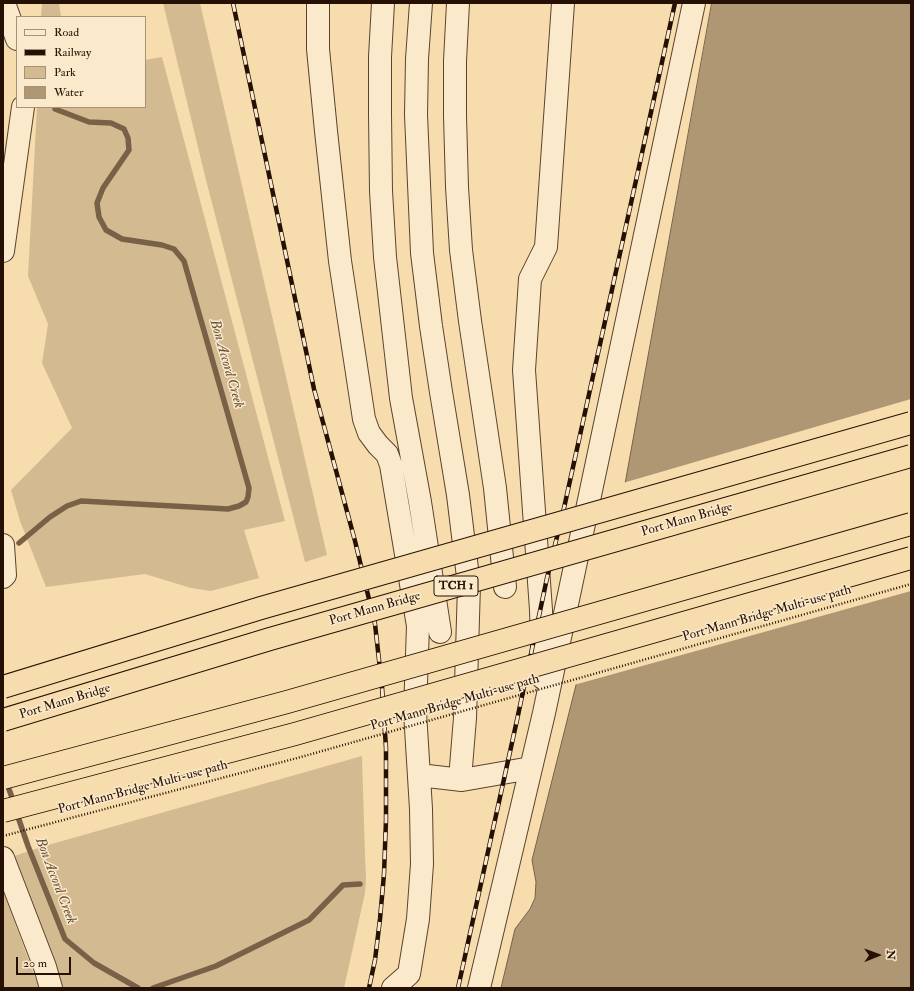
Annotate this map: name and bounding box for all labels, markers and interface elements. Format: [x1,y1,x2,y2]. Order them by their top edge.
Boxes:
legend [16,16,146,108]
text: Road [54,25,79,40]
text: Railway [54,45,91,60]
text: Park [54,65,76,80]
text: Water [54,85,83,100]
water label: Bon Accord Creek [205,318,247,410]
street label: Port Mann Bridge [640,500,734,540]
road number: TCH 1 [434,576,478,596]
street label: Port Mann Bridge Multi-use path [681,582,853,646]
street label: Port Mann Bridge [328,589,422,629]
street label: Port Mann Bridge Multi-use path [369,671,541,735]
street label: Port Mann Bridge [18,681,112,723]
street label: Port Mann Bridge Multi-use path [57,758,229,818]
water label: Bon Accord Creek [31,835,79,927]
north arrow [858,935,898,975]
scale bar [18,949,73,975]
text: N [884,950,897,960]
text: 20 m [23,956,47,971]

